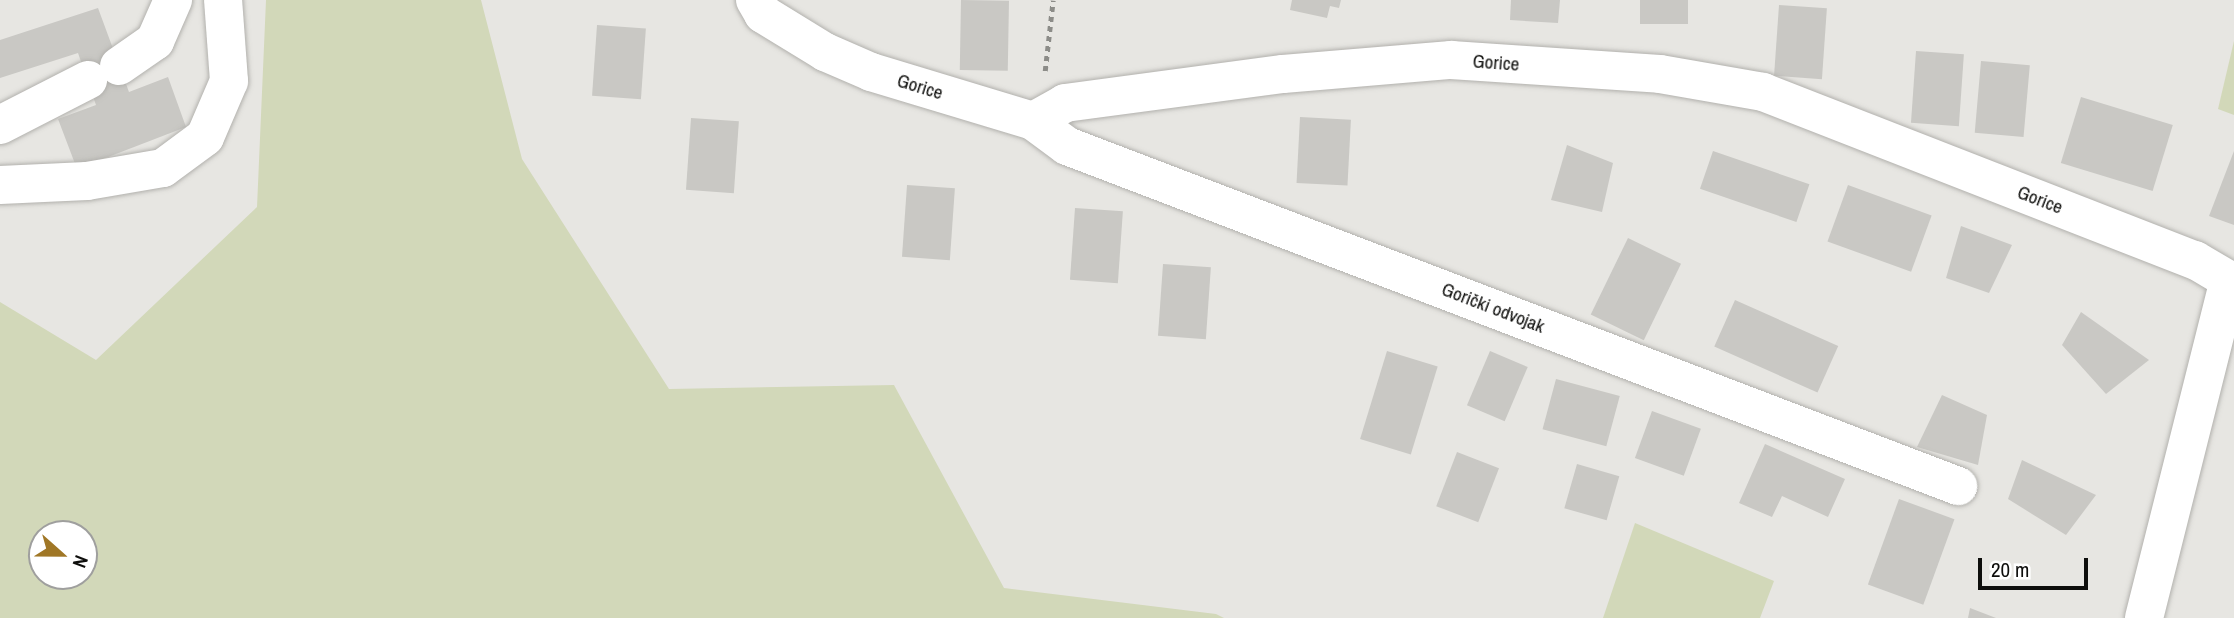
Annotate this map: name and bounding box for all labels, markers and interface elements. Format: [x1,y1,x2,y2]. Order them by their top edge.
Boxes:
street label: Gorice [1472,50,1520,76]
street label: Gorice [894,69,946,105]
street label: Gorice [2014,181,2066,219]
street label: Gorički odvojak [1438,278,1548,338]
north arrow [28,520,98,590]
scale bar [1982,544,2092,588]
text: N [67,552,95,572]
text: 20 m [1991,555,2029,584]

